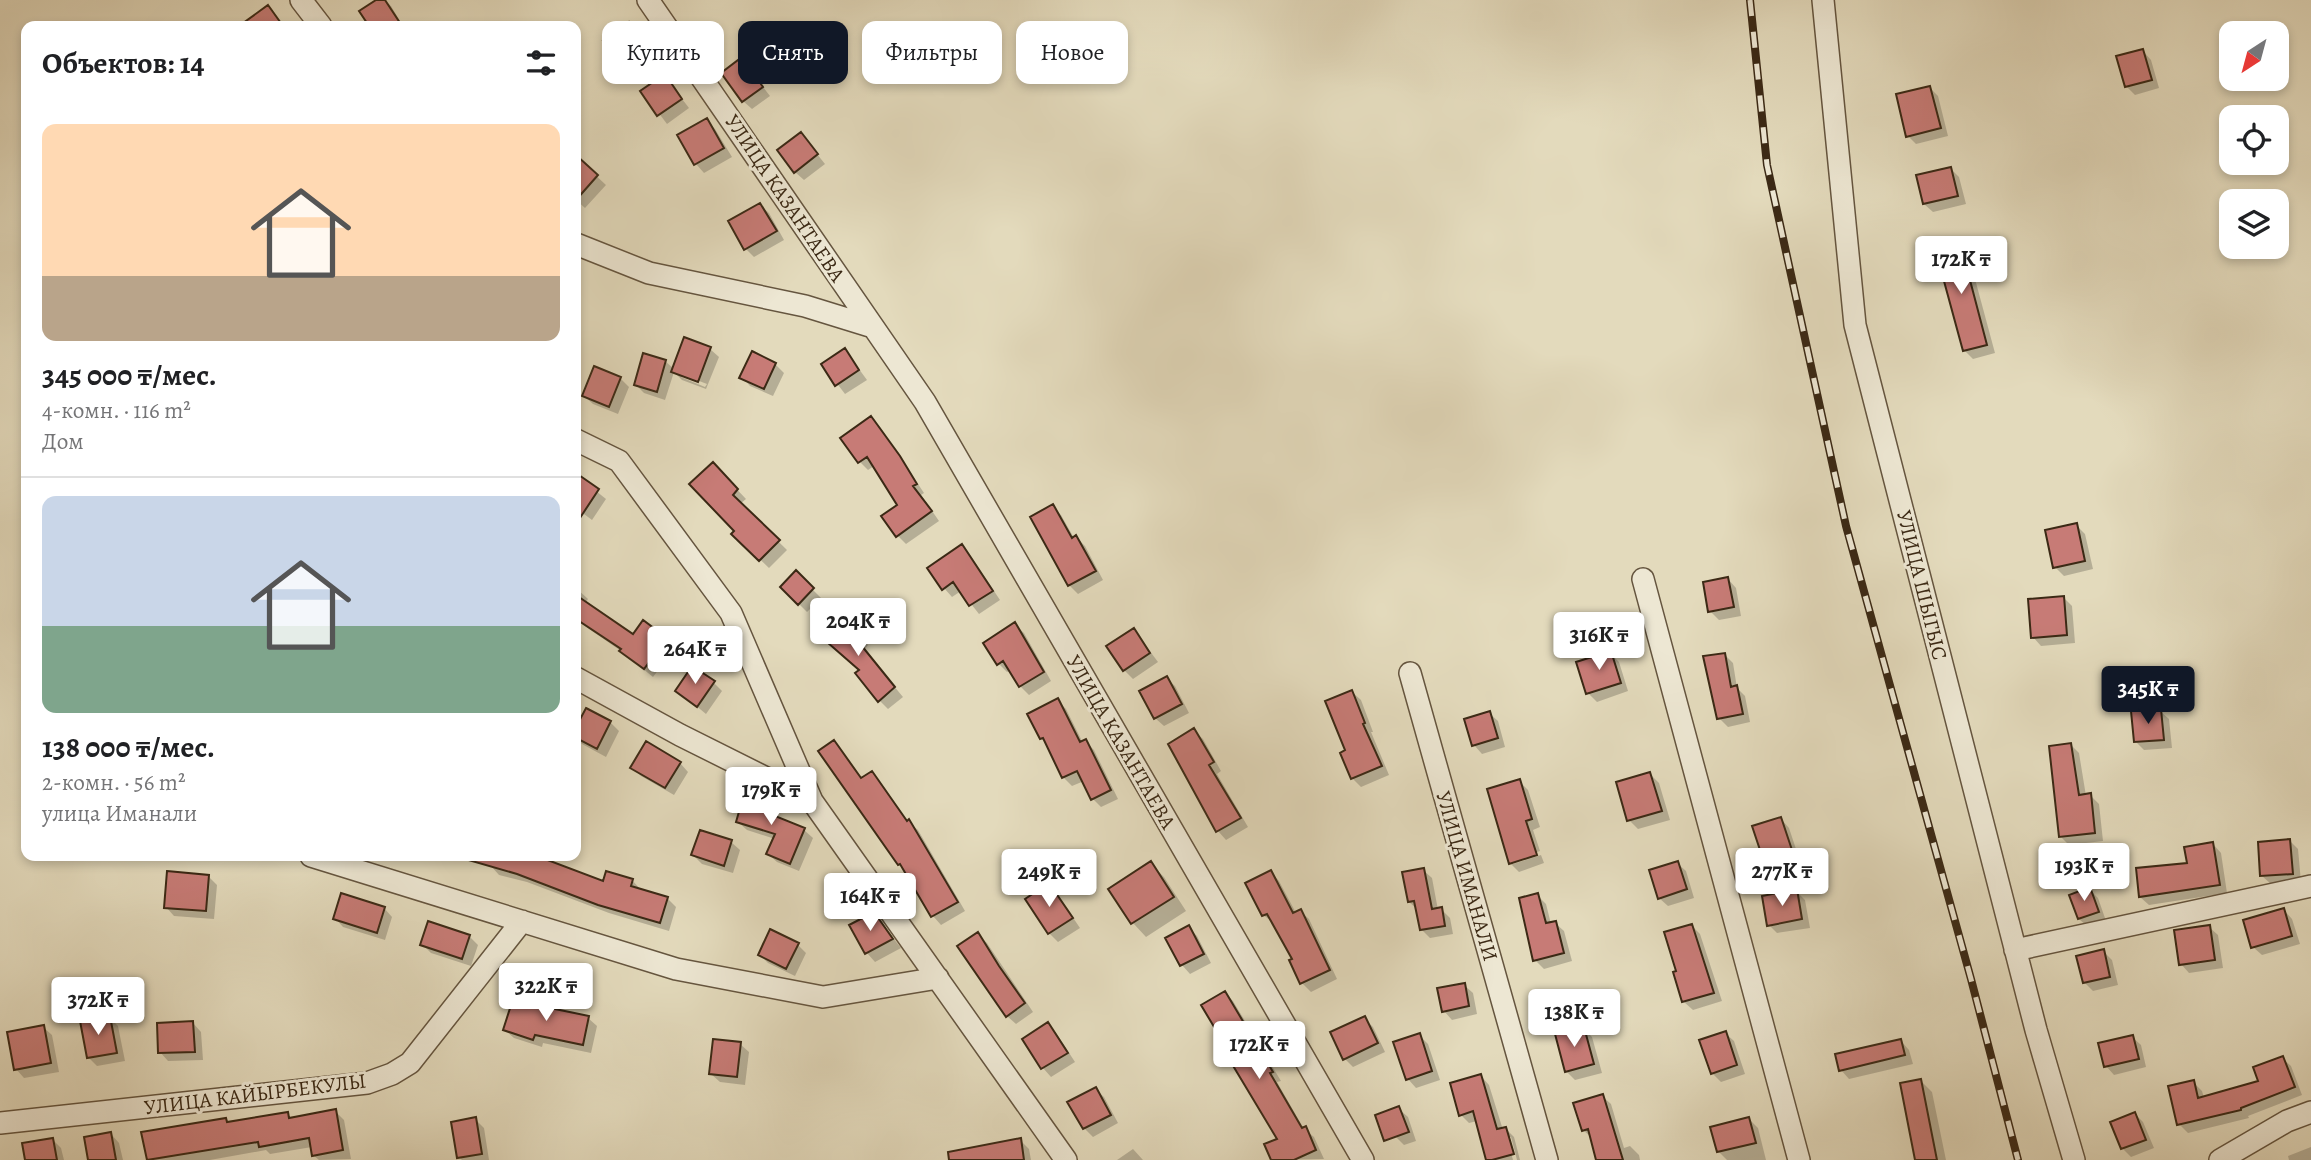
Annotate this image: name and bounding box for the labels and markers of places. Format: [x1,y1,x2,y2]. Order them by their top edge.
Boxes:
pin: 172K ₸ [1904,236,2018,296]
pin: 204K ₸ [801,598,915,658]
pin: 316K ₸ [1542,612,1656,672]
pin: 264K ₸ [638,626,752,686]
pin: 345K ₸ [2091,666,2205,726]
pin: 179K ₸ [714,768,828,827]
pin: 193K ₸ [2027,844,2141,903]
pin: 277K ₸ [1725,848,1839,908]
pin: 249K ₸ [992,850,1106,909]
pin: 164K ₸ [813,874,927,933]
pin: 322K ₸ [489,964,603,1023]
pin: 372K ₸ [41,978,155,1037]
pin: 138K ₸ [1517,990,1631,1049]
pin: 172K ₸ [1202,1021,1316,1081]

